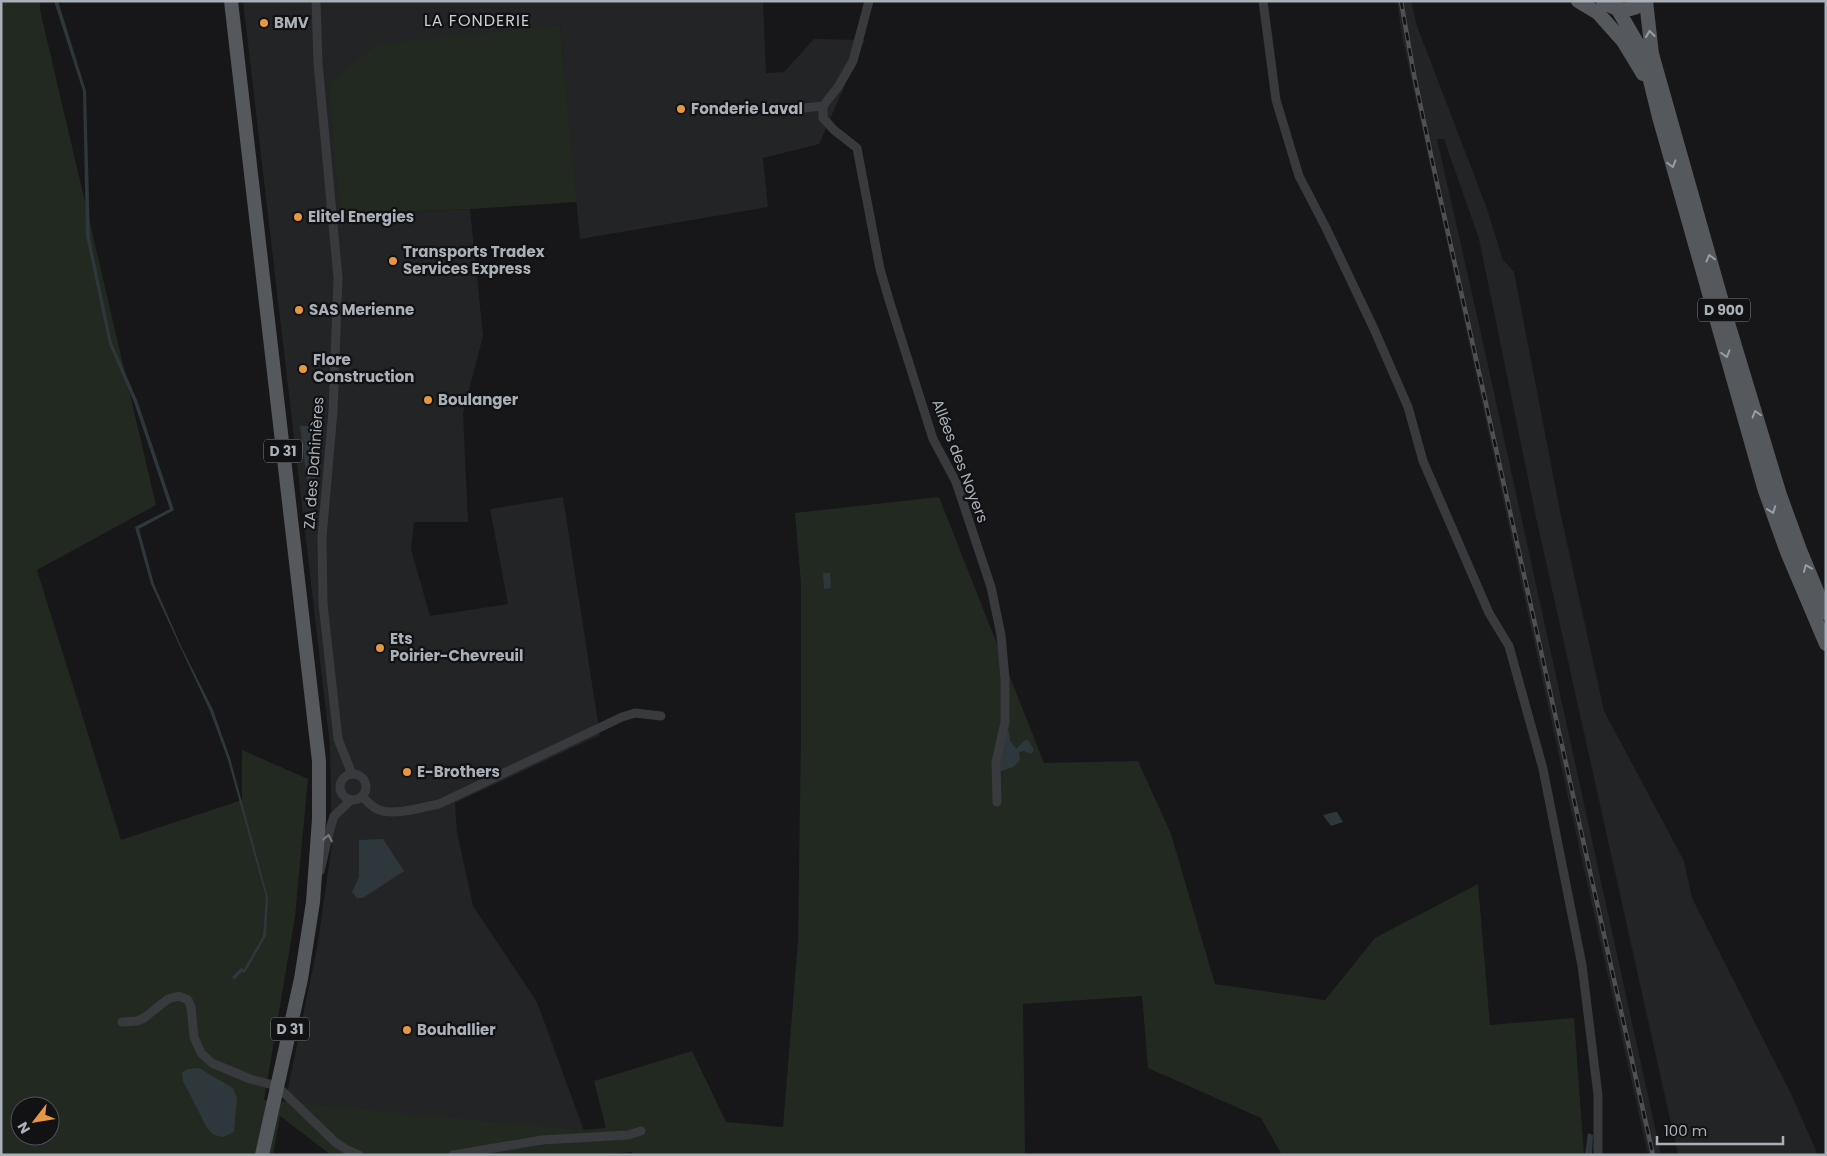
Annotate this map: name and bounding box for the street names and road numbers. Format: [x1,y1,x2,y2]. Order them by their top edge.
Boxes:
road number: D 900 [1698,298,1750,322]
street label: ZA des Dahinières [298,396,329,530]
street label: Allées des Noyers [927,396,994,526]
road number: D 31 [264,440,302,462]
road number: D 31 [271,1018,309,1040]

